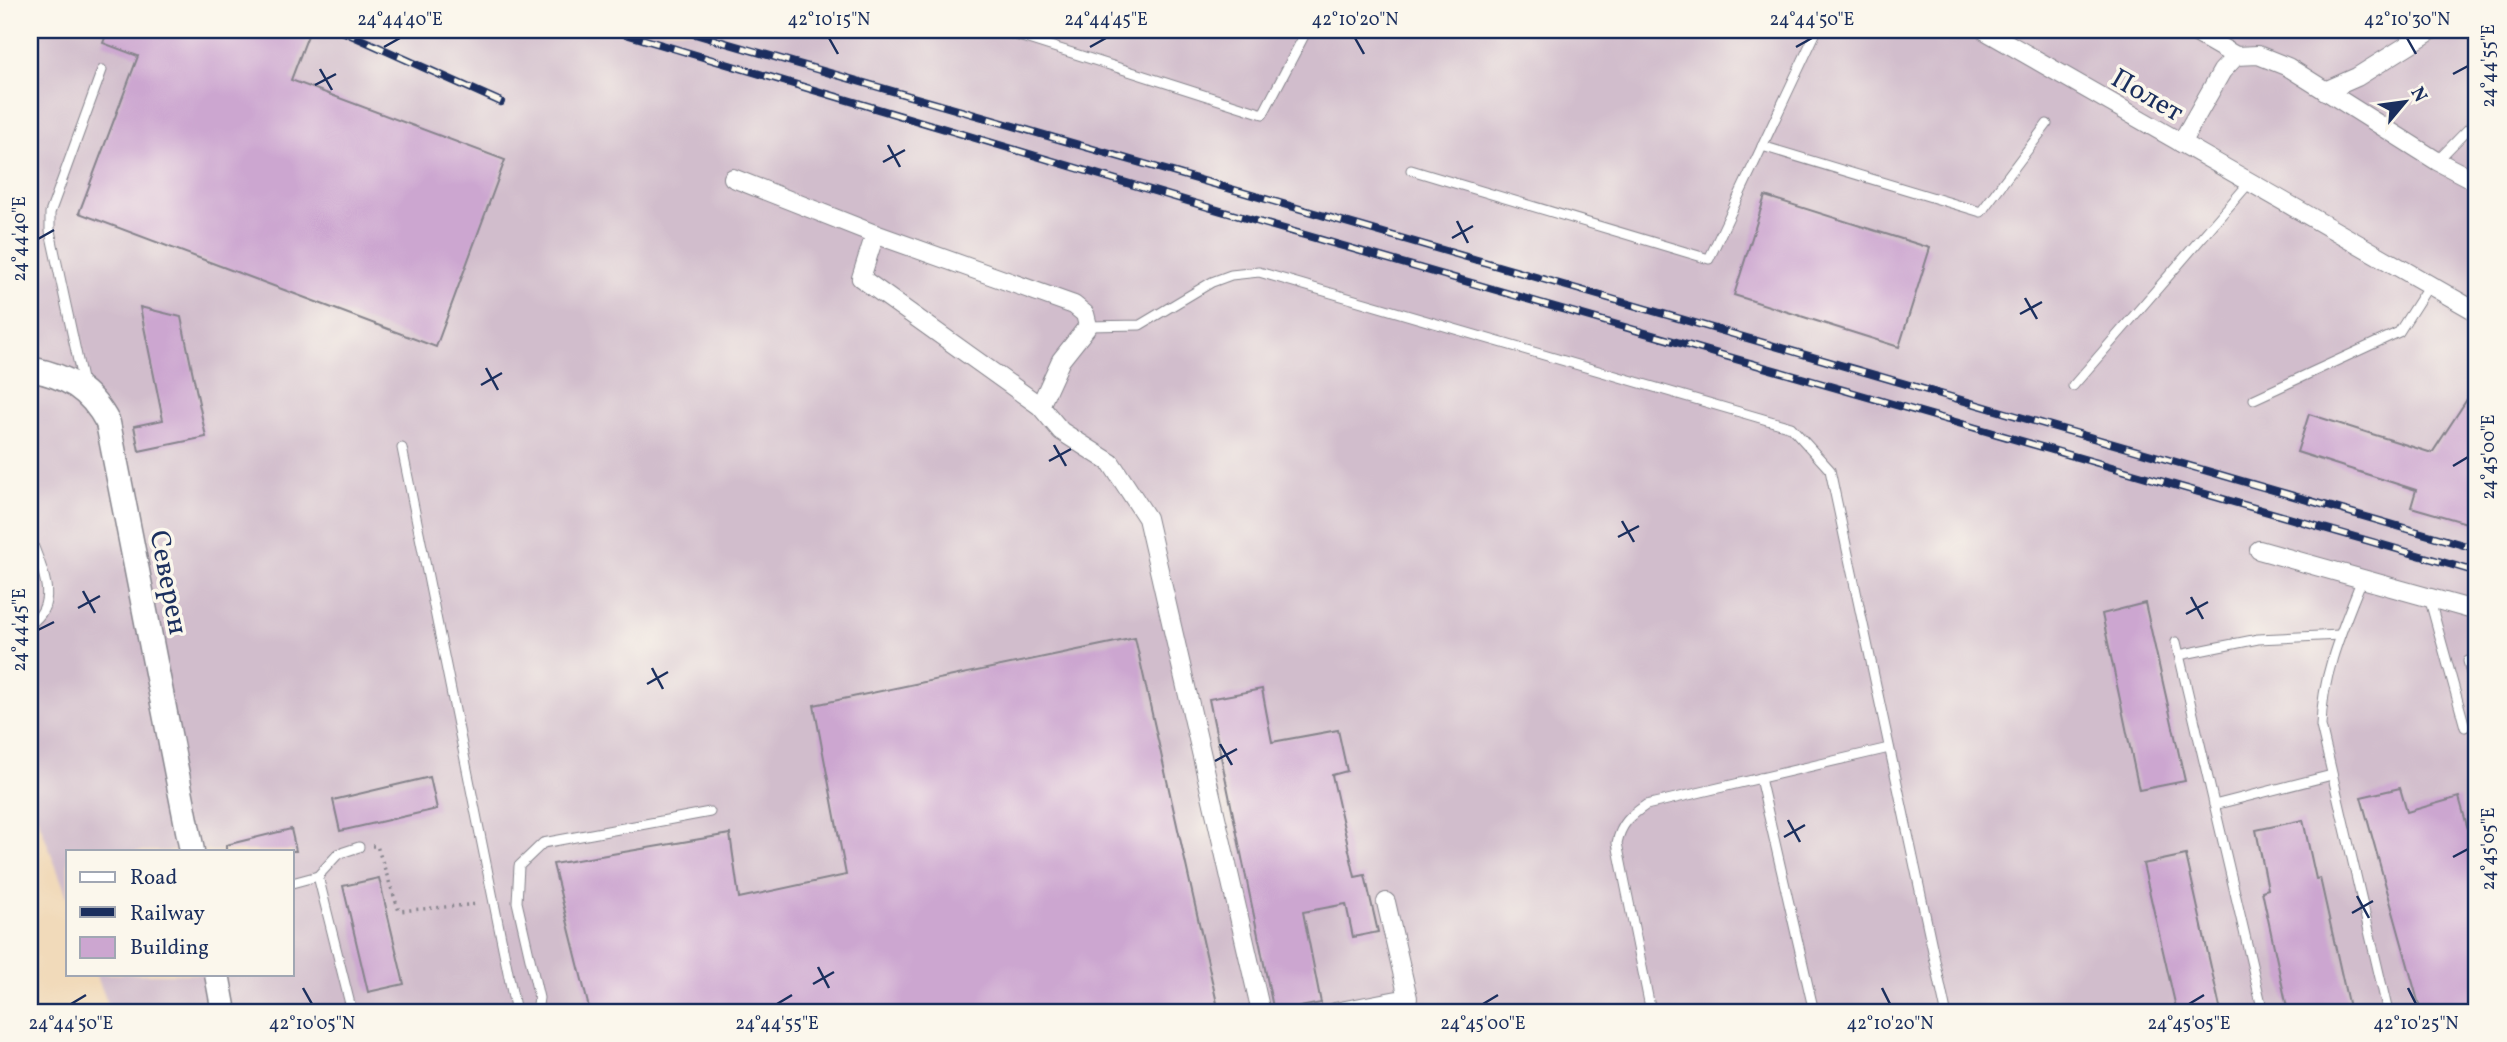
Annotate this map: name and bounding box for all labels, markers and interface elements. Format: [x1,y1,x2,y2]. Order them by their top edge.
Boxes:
text: 24°44'40"E [357,8,443,33]
text: 42°10'15"N [788,8,870,33]
text: 24°44'45"E [1064,8,1148,33]
text: 42°10'20"N [1311,8,1399,33]
text: 24°44'50"E [1770,8,1855,33]
text: 42°10'30"N [2364,8,2450,33]
text: 24°44'55"E [2477,24,2502,108]
street label: Полет [2103,60,2190,133]
north arrow [2370,66,2440,136]
text: N [2403,82,2433,107]
text: 24°44'40"E [8,196,33,282]
text: 24°45'00"E [2477,414,2502,500]
street label: Северен [138,527,197,638]
text: 24°44'45"E [8,588,33,672]
text: 24°45'05"E [2477,807,2502,890]
legend [66,850,294,976]
text: Road [130,864,177,893]
text: Railway [130,900,206,929]
text: Building [130,934,209,963]
text: 24°44'50"E [29,1012,114,1037]
text: 42°10'05"N [269,1012,355,1037]
text: 24°44'55"E [735,1012,819,1037]
text: 24°45'00"E [1440,1012,1526,1037]
text: 42°10'20"N [1846,1012,1934,1037]
text: 24°45'05"E [2148,1012,2231,1037]
text: 42°10'25"N [2373,1012,2459,1037]

